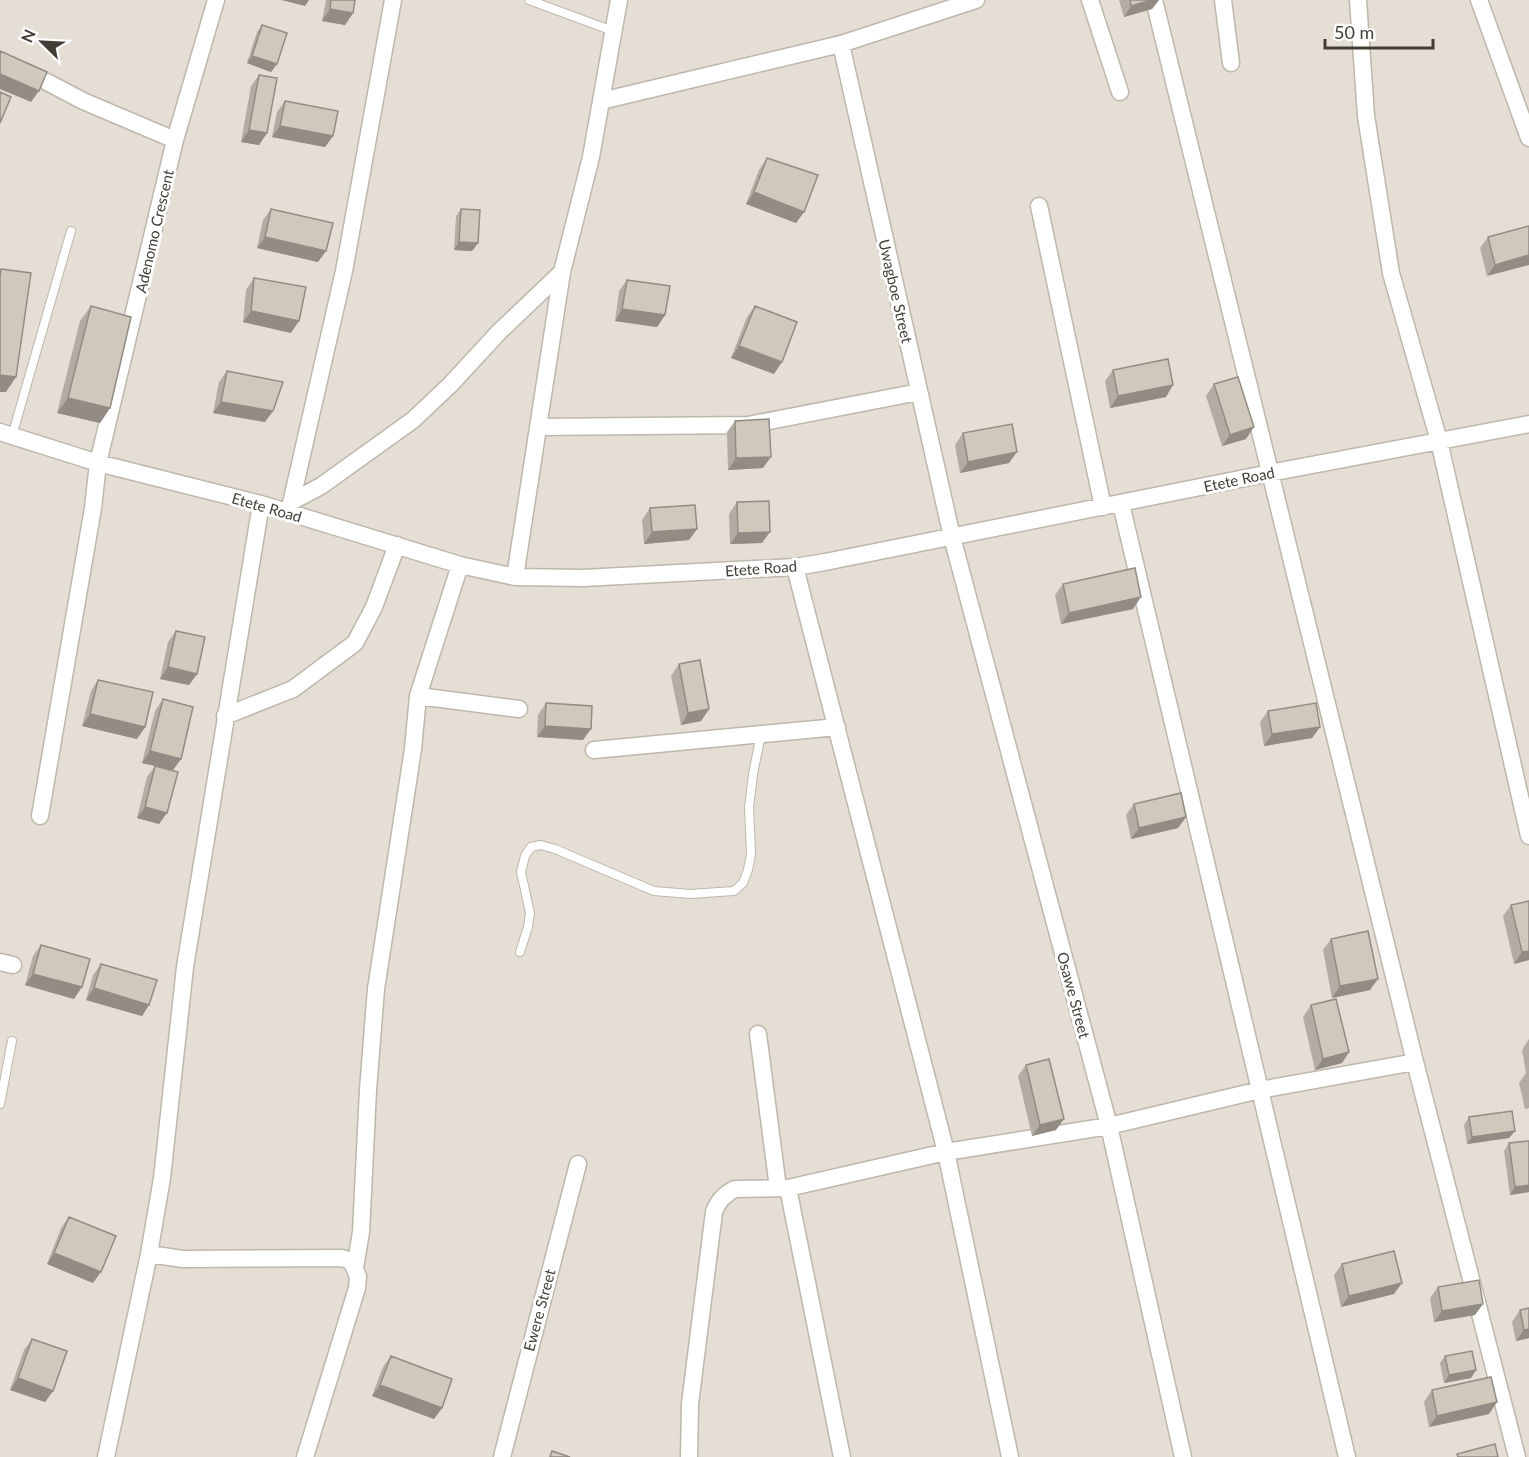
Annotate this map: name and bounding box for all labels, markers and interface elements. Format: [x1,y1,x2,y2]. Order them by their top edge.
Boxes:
north arrow [12,12,72,72]
scale bar [1325,12,1433,50]
text: 50 m [1334,21,1374,43]
text: N [17,26,39,45]
street label: Adenomo Crescent [131,167,177,294]
street label: Uwagboe Street [875,237,917,345]
street label: Etete Road [1202,463,1276,495]
street label: Etete Road [230,488,304,526]
street label: Etete Road [724,557,798,579]
street label: Osawe Street [1054,950,1094,1041]
street label: Ewere Street [519,1266,559,1353]

